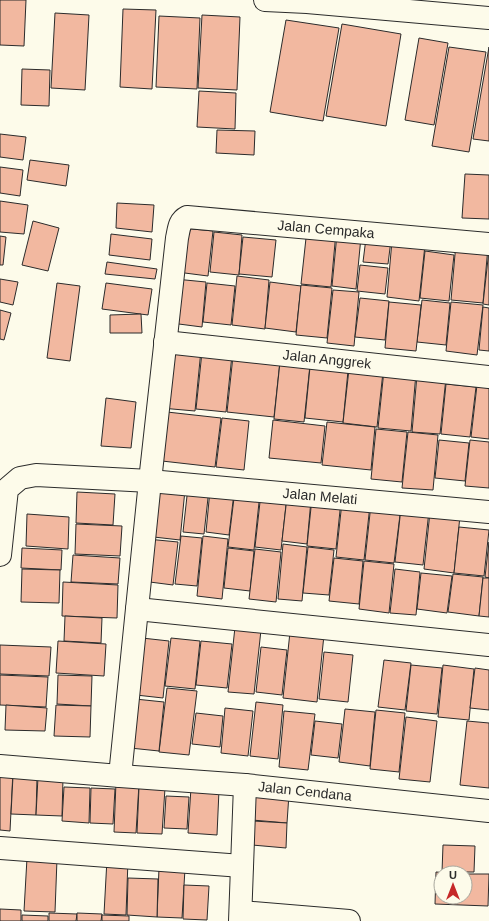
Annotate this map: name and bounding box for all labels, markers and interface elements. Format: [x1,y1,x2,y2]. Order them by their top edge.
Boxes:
street label: Jalan Cempaka [277,217,375,241]
street label: Jalan Anggrek [282,346,373,372]
street label: Jalan Melati [282,485,358,507]
street label: Jalan Cendana [257,778,353,804]
north arrow [433,865,473,905]
text: U [449,869,457,881]

